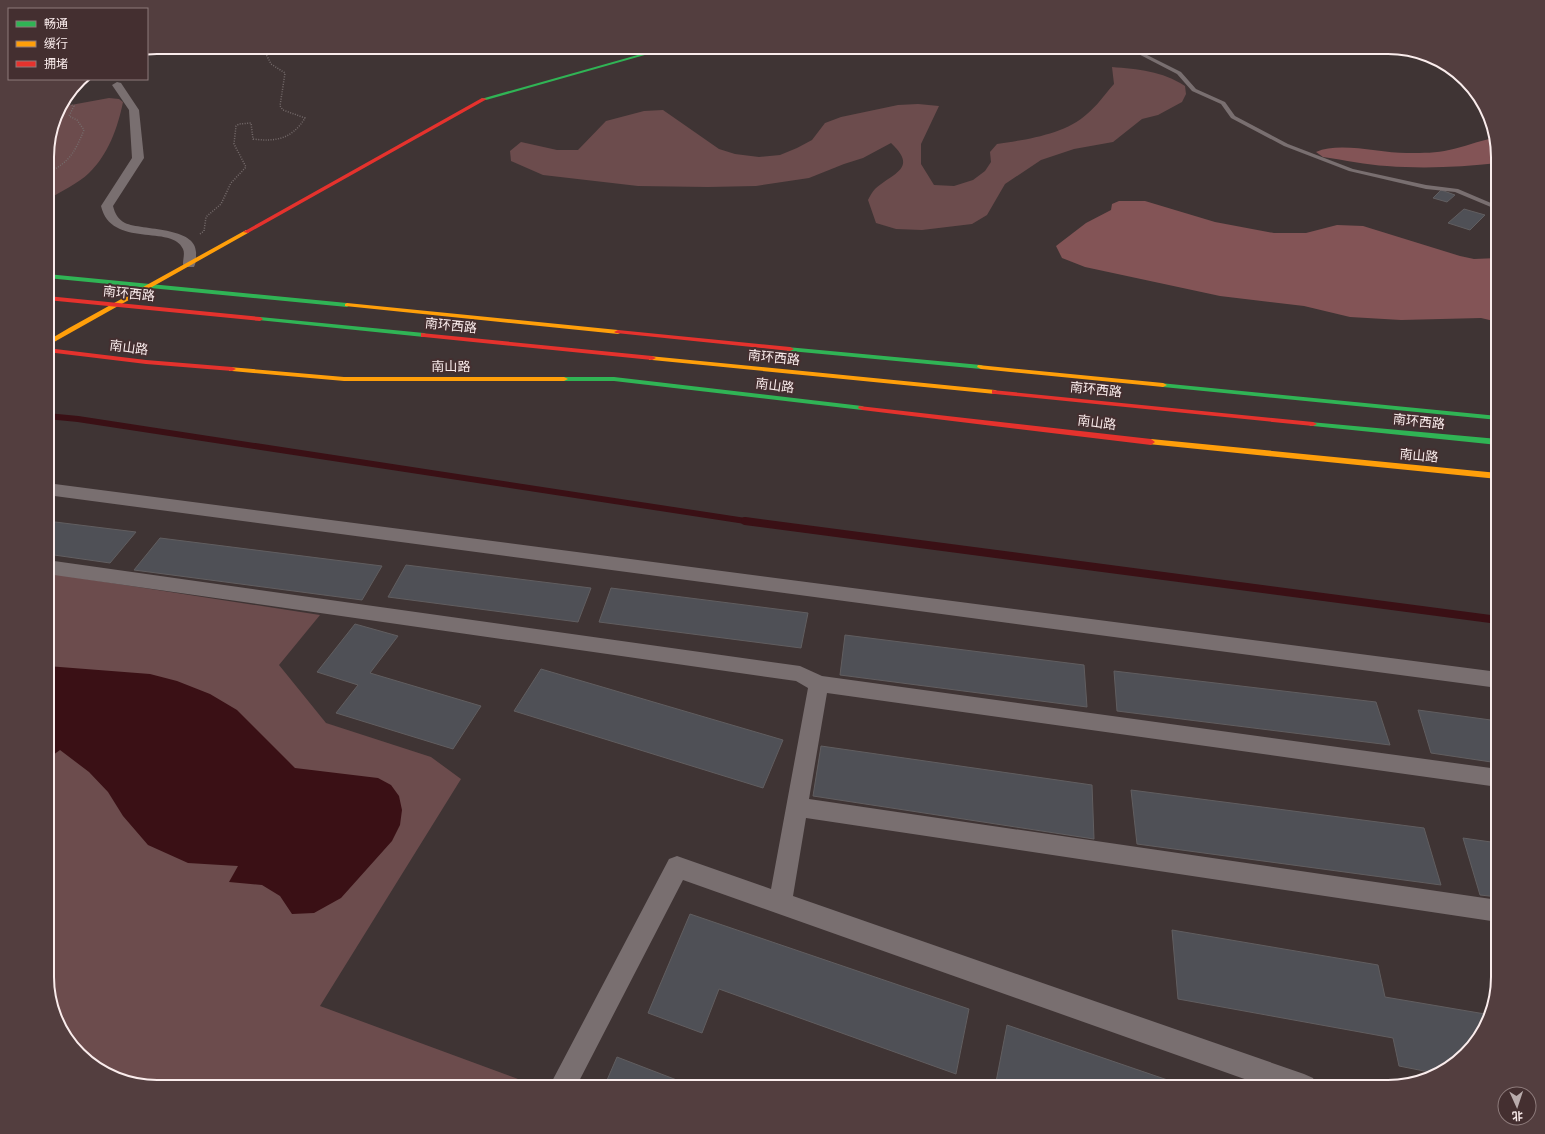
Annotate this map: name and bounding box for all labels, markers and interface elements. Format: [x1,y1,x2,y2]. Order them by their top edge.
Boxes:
legend [8,8,148,80]
text: 畅通 [44,15,68,32]
text: 缓行 [44,35,68,52]
text: 拥堵 [44,55,68,72]
street label: 南环西路 [102,281,156,305]
street label: 南环西路 [424,313,478,337]
street label: 南山路 [109,336,149,358]
street label: 南环西路 [747,345,801,369]
street label: 南山路 [431,357,471,375]
street label: 南山路 [755,374,795,396]
street label: 南环西路 [1069,377,1123,401]
street label: 南环西路 [1392,409,1446,433]
street label: 南山路 [1077,411,1117,433]
street label: 南山路 [1399,444,1439,466]
north arrow [1497,1086,1537,1126]
text: 北 [1512,1109,1523,1124]

